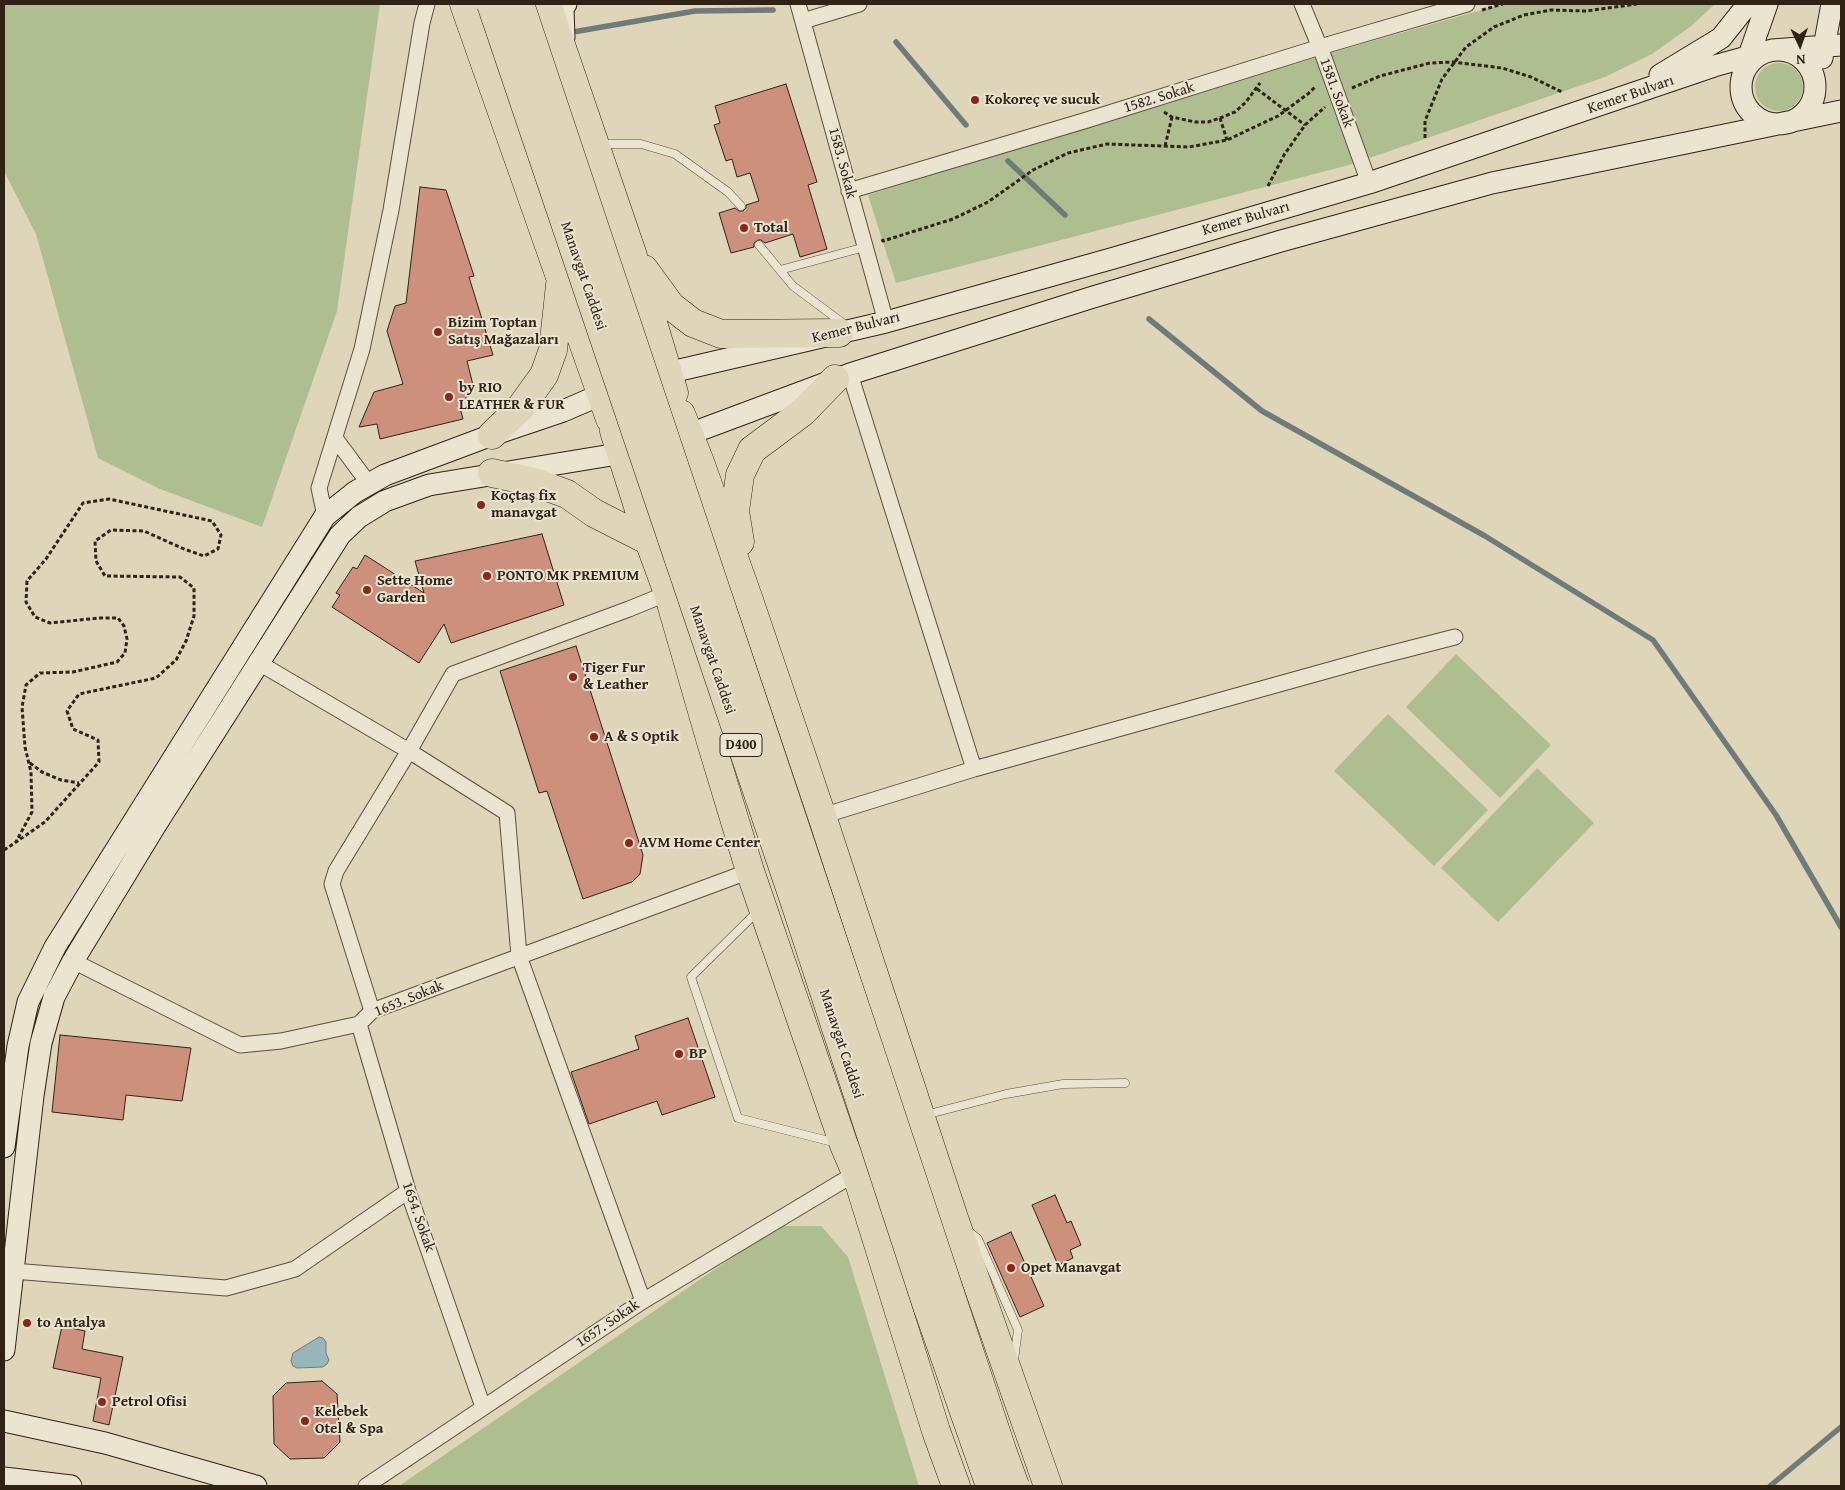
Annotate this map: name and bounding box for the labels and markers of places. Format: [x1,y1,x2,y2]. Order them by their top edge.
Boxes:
place label: Kokoreç ve sucuk [985,91,1100,109]
marker: Kokoreç ve sucuk [969,94,981,106]
place label: Total [754,219,788,237]
marker: Total [738,222,750,234]
place label: Bizim Toptan Satış Mağazaları [448,314,559,349]
marker: Bizim Toptan Satış Mağazaları [432,326,444,338]
place label: by RIO LEATHER & FUR [459,379,565,414]
marker: by RIO LEATHER & FUR [443,391,455,403]
place label: Koçtaş fix manavgat [491,487,557,522]
marker: Koçtaş fix manavgat [475,499,487,511]
place label: PONTO MK PREMIUM [497,567,639,585]
marker: PONTO MK PREMIUM [481,570,493,582]
place label: Sette Home Garden [377,572,453,607]
marker: Sette Home Garden [361,584,373,596]
place label: Tiger Fur & Leather [583,659,648,694]
marker: Tiger Fur & Leather [567,671,579,683]
place label: A & S Optik [604,728,679,746]
marker: A & S Optik [588,731,600,743]
place label: AVM Home Center [639,834,760,852]
marker: AVM Home Center [623,837,635,849]
place label: BP [689,1045,707,1063]
marker: BP [673,1048,685,1060]
place label: Opet Manavgat [1021,1259,1121,1277]
marker: Opet Manavgat [1005,1262,1017,1274]
place label: to Antalya [37,1314,106,1332]
marker: to Antalya [21,1317,33,1329]
place label: Petrol Ofisi [112,1393,187,1411]
marker: Petrol Ofisi [96,1396,108,1408]
place label: Kelebek Otel & Spa [315,1403,383,1438]
marker: Kelebek Otel & Spa [299,1415,311,1427]

